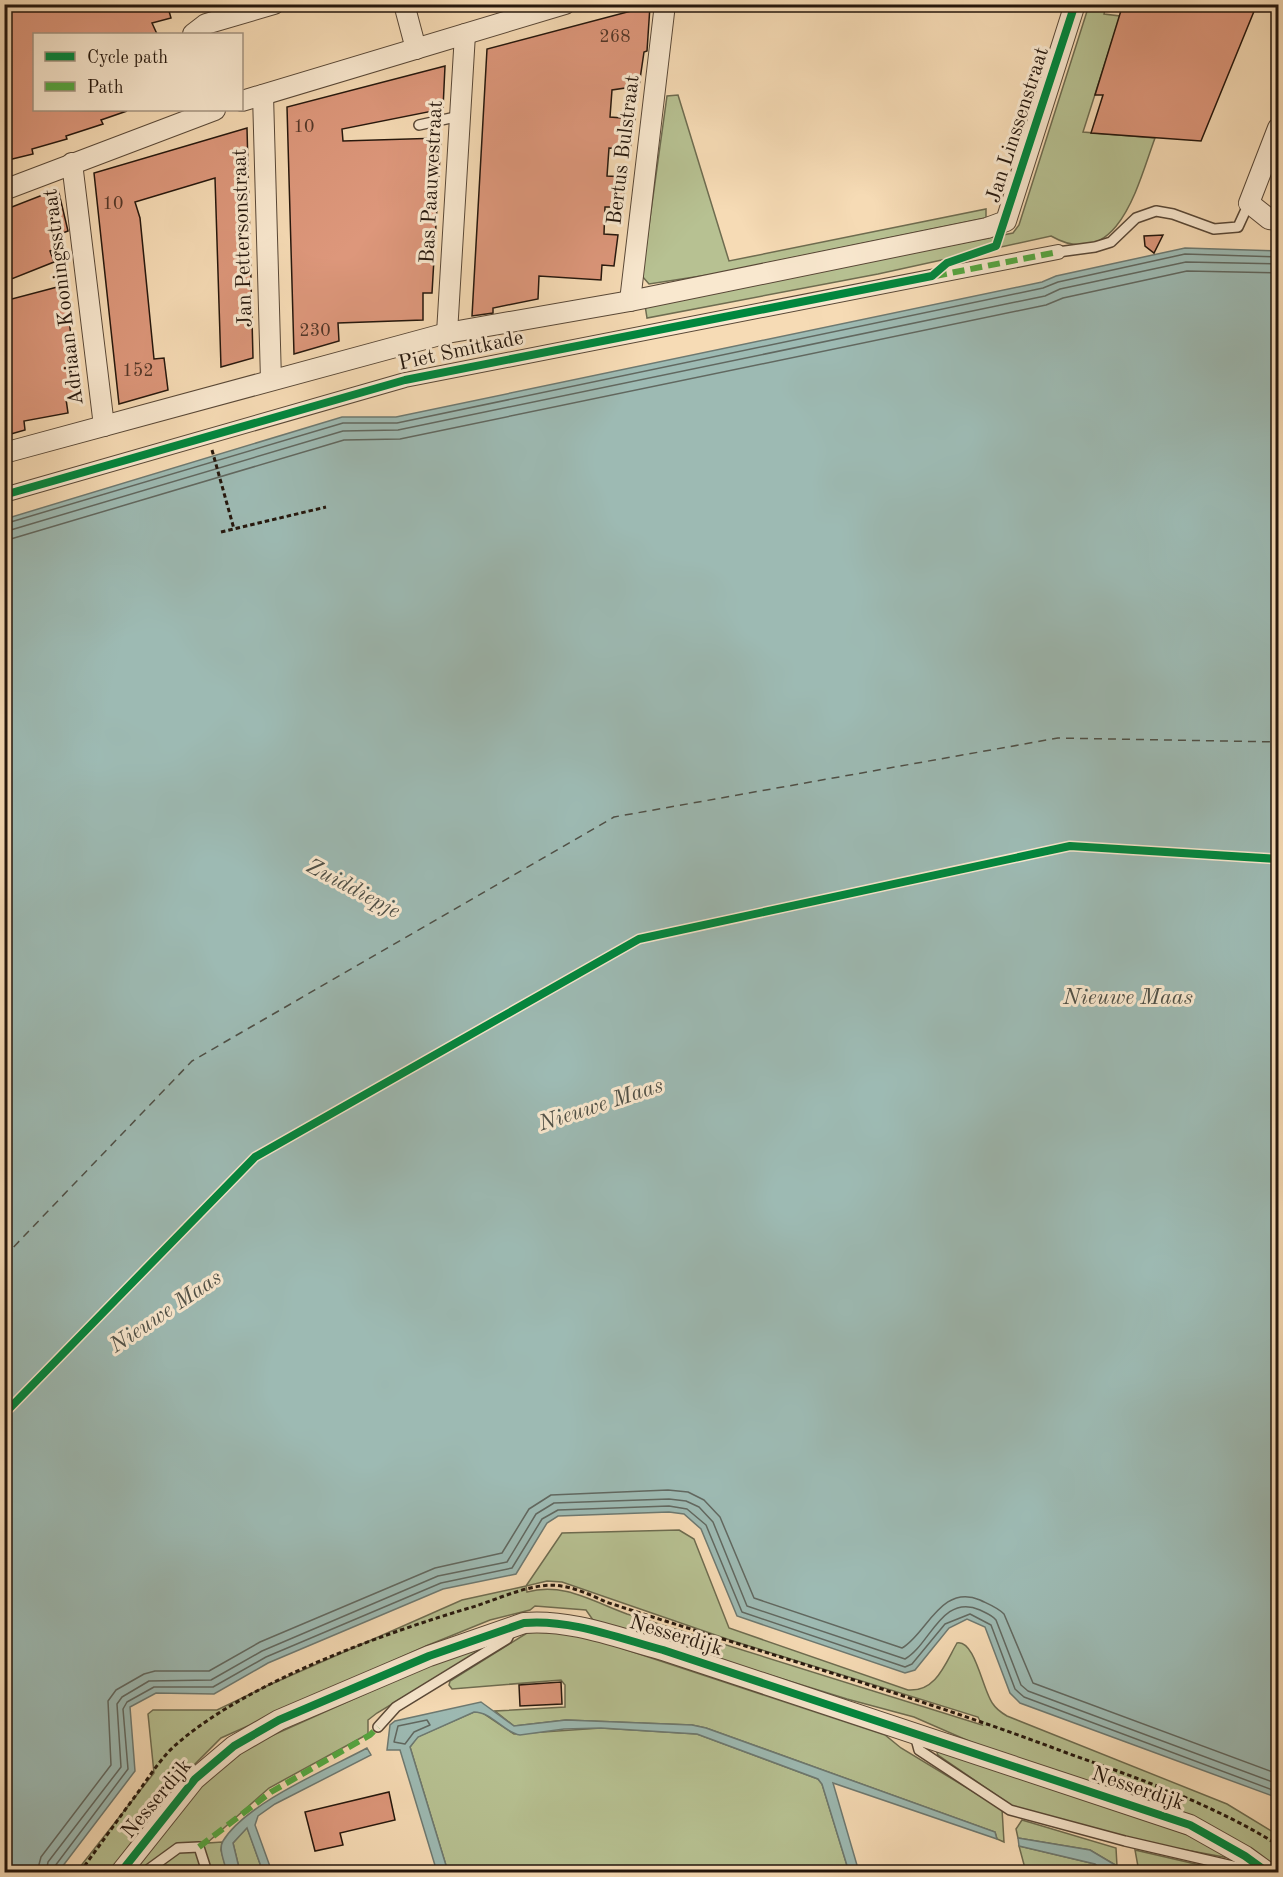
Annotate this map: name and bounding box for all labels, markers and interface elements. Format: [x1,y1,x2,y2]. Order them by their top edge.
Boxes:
house number: 268 [599,28,631,46]
legend [33,33,243,111]
street label: Jan Linssenstraat [983,45,1053,205]
text: Cycle path [87,49,168,67]
street label: Bertus Bulstraat [604,74,644,226]
text: Path [87,79,124,97]
street label: Bas Paauwestraat [417,100,447,264]
house number: 10 [294,118,314,136]
street label: Jan Pettersonstraat [229,148,257,328]
street label: Adriaan Kooningsstraat [40,188,88,406]
house number: 10 [103,195,123,213]
house number: 230 [299,322,331,340]
street label: Piet Smitkade [396,327,526,375]
house number: 152 [122,362,154,380]
water label: Zuiddiepje [303,855,403,923]
water label: Nieuwe Maas [1062,987,1193,1009]
water label: Nieuwe Maas [535,1074,666,1136]
water label: Nieuwe Maas [105,1267,226,1358]
street label: Nesserdijk [627,1612,725,1660]
street label: Nesserdijk [118,1755,196,1843]
street label: Nesserdijk [1089,1763,1187,1815]

